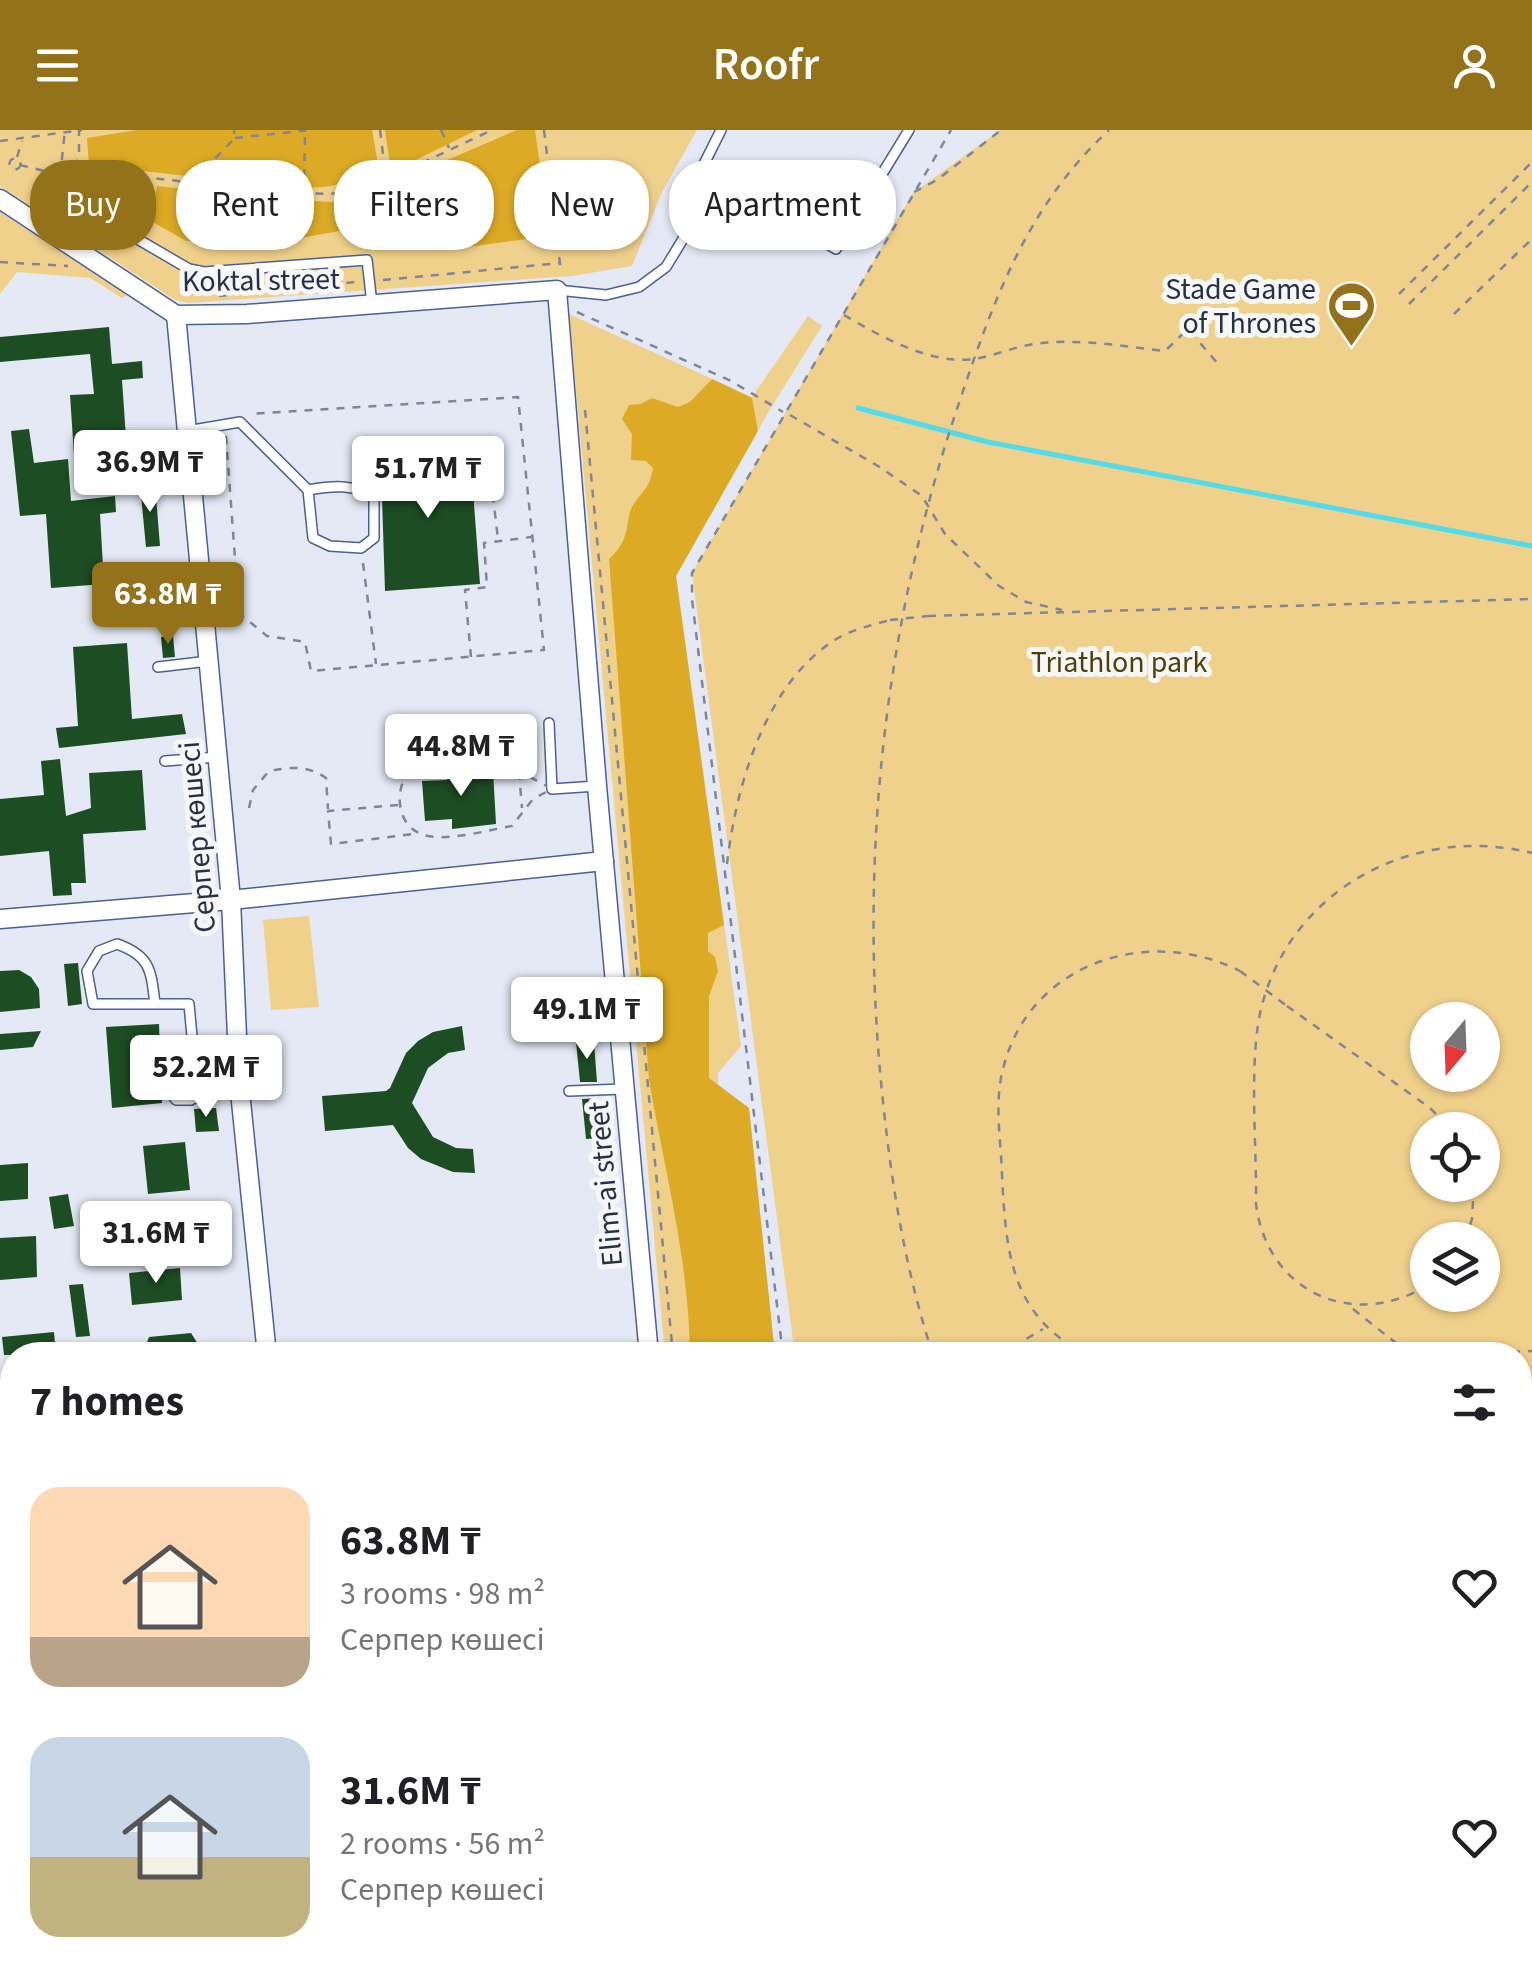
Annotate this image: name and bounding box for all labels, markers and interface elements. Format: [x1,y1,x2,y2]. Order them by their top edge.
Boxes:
text: Roofr [713,33,819,97]
icon: menu [30,38,85,93]
icon: person [1447,38,1502,93]
chip: Buy [30,160,156,250]
chip: Rent [176,160,314,250]
chip: Filters [334,160,494,250]
chip: New [514,160,649,250]
chip: Apartment [669,160,896,250]
street label: Koktal street [182,258,340,303]
place label: Stade Game of Thrones [1165,268,1316,345]
sports icon: Stade Game of Thrones [1325,280,1377,348]
pin: 36.9M ₸ [58,430,242,515]
pin: 51.7M ₸ [336,436,520,521]
text: 36.9M ₸ [96,439,204,485]
text: 51.7M ₸ [374,445,482,491]
pin: 63.8M ₸ [76,562,260,647]
text: 63.8M ₸ [114,571,222,617]
park label: Triathlon park [1031,641,1207,684]
pin: 44.8M ₸ [369,714,553,799]
text: 44.8M ₸ [407,723,515,769]
street label: Серпер көшесі [168,740,227,934]
pin: 49.1M ₸ [495,977,679,1062]
text: 49.1M ₸ [533,986,641,1032]
north arrow [1410,1002,1500,1092]
map controls [1410,1002,1500,1312]
pin: 52.2M ₸ [114,1035,298,1120]
text: 52.2M ₸ [152,1044,260,1090]
street label: Elim-ai street [577,1100,634,1268]
button: locate [1410,1112,1500,1202]
pin: 31.6M ₸ [64,1201,248,1286]
text: 31.6M ₸ [102,1210,210,1256]
button: layers [1410,1222,1500,1312]
text: 7 homes [30,1372,184,1432]
icon: filters [1447,1375,1502,1430]
text: 63.8M ₸ [340,1511,482,1571]
icon: home [110,1527,230,1647]
icon: heart [1447,1560,1502,1615]
text: 3 rooms · 98 m² [340,1571,545,1617]
text: Серпер көшесі [340,1617,545,1663]
text: 31.6M ₸ [340,1761,482,1821]
icon: home [110,1777,230,1897]
icon: heart [1447,1810,1502,1865]
text: 2 rooms · 56 m² [340,1821,545,1867]
text: Серпер көшесі [340,1867,545,1913]

